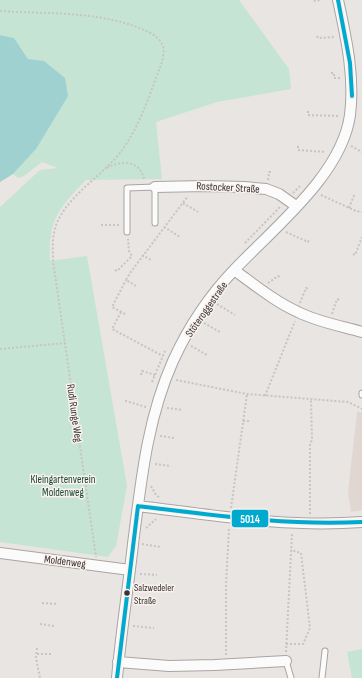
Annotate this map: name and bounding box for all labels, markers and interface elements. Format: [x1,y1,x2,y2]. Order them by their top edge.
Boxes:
street label: Rostocker Straße [196,179,260,196]
street label: Stöteroggestraße [183,279,230,339]
street label: Rudi Runge Weg [64,383,85,444]
park label: Kleingartenverein Moldenweg [30,473,96,499]
line badge: 5014 [231,509,269,528]
text: 5014 [240,513,260,526]
street label: Moldenweg [43,552,87,571]
place label: Salzwedeler Straße [134,582,174,607]
marker: Salzwedeler Straße [122,588,132,598]

